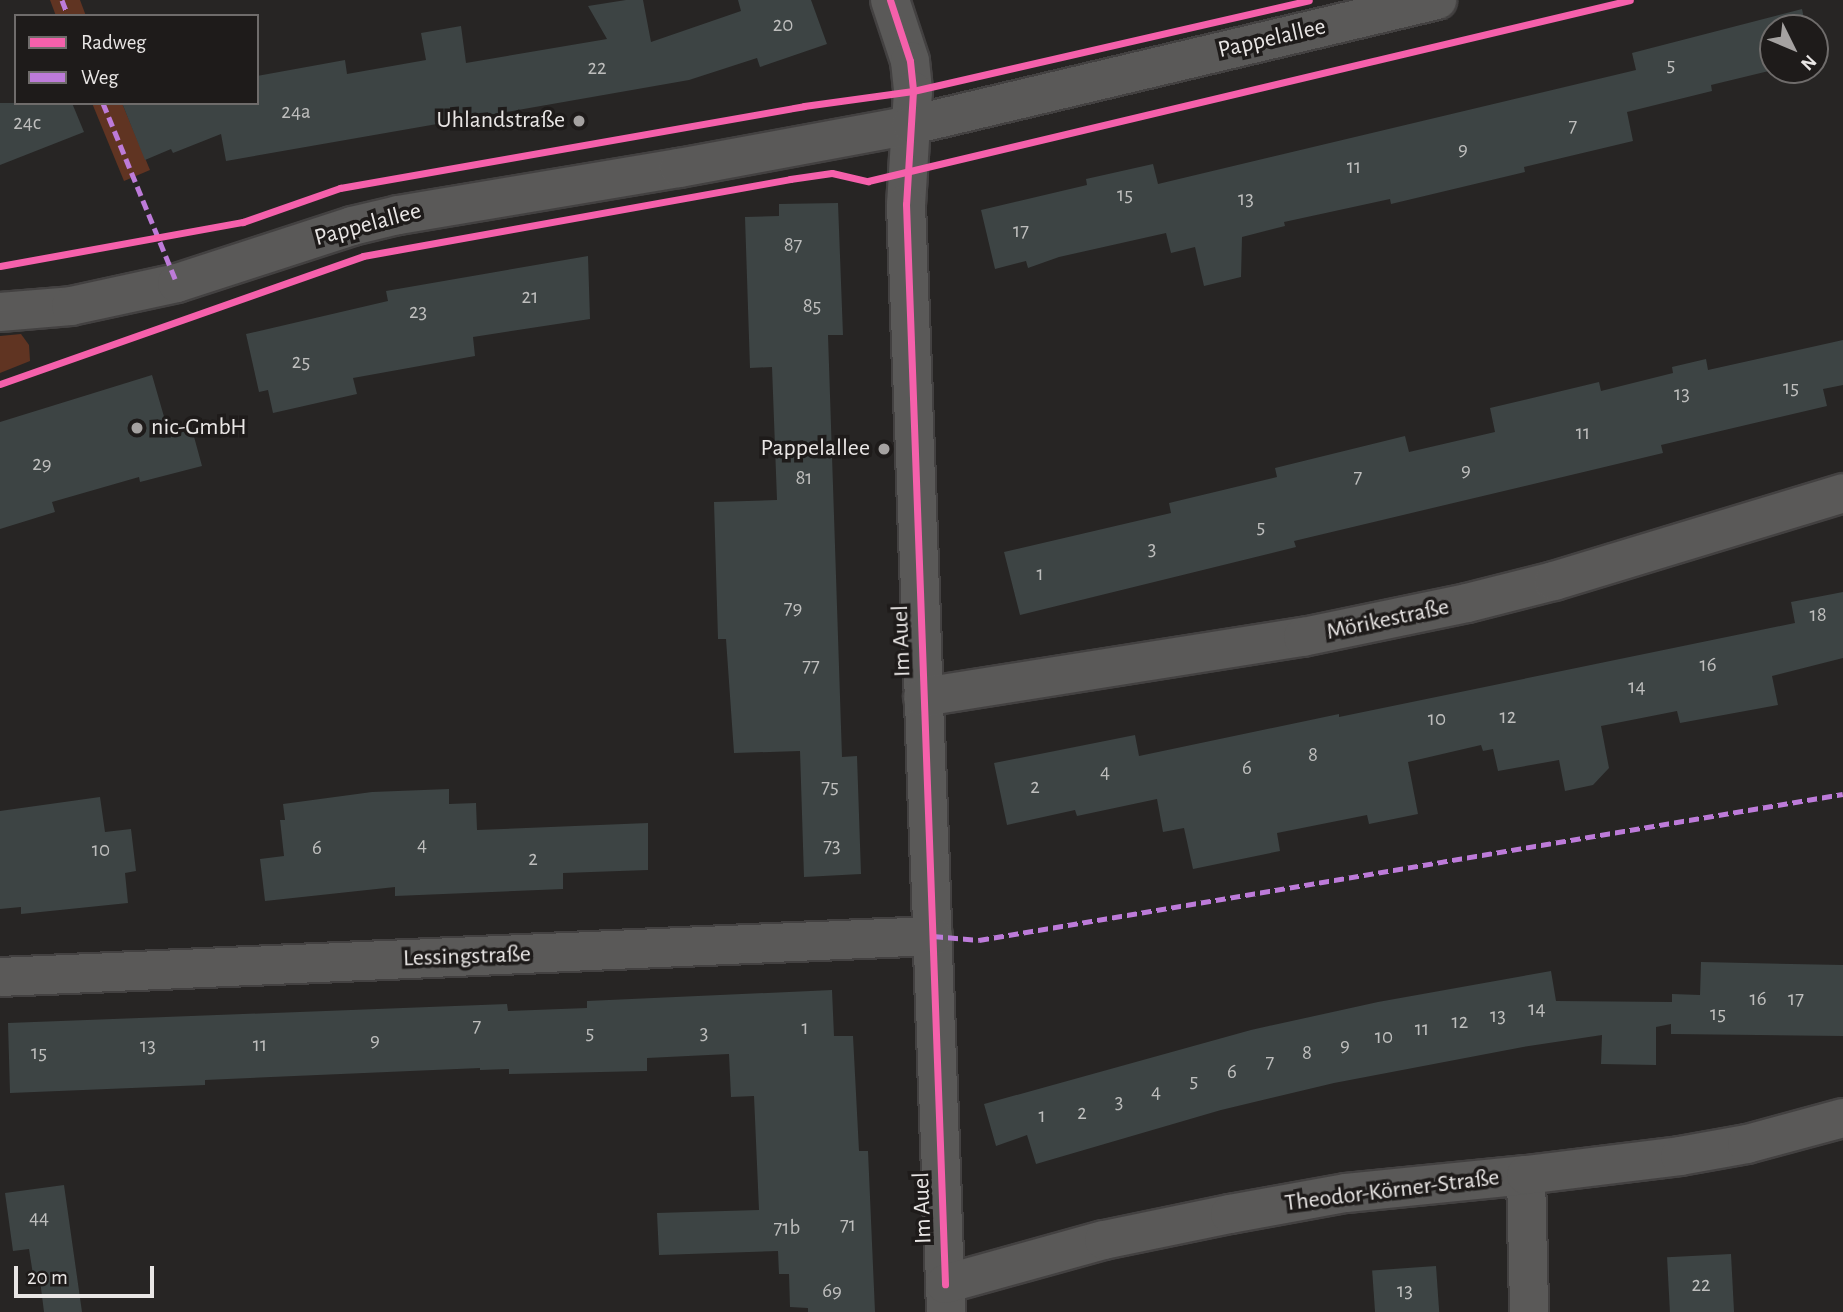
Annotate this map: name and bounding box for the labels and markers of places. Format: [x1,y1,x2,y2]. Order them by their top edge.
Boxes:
place label: Uhlandstraße [436,107,565,135]
marker: Uhlandstraße [571,113,587,129]
place label: nic-GmbH [151,414,247,442]
marker: nic-GmbH [129,420,145,436]
place label: Pappelallee [761,435,870,463]
marker: Pappelallee [876,441,892,457]

